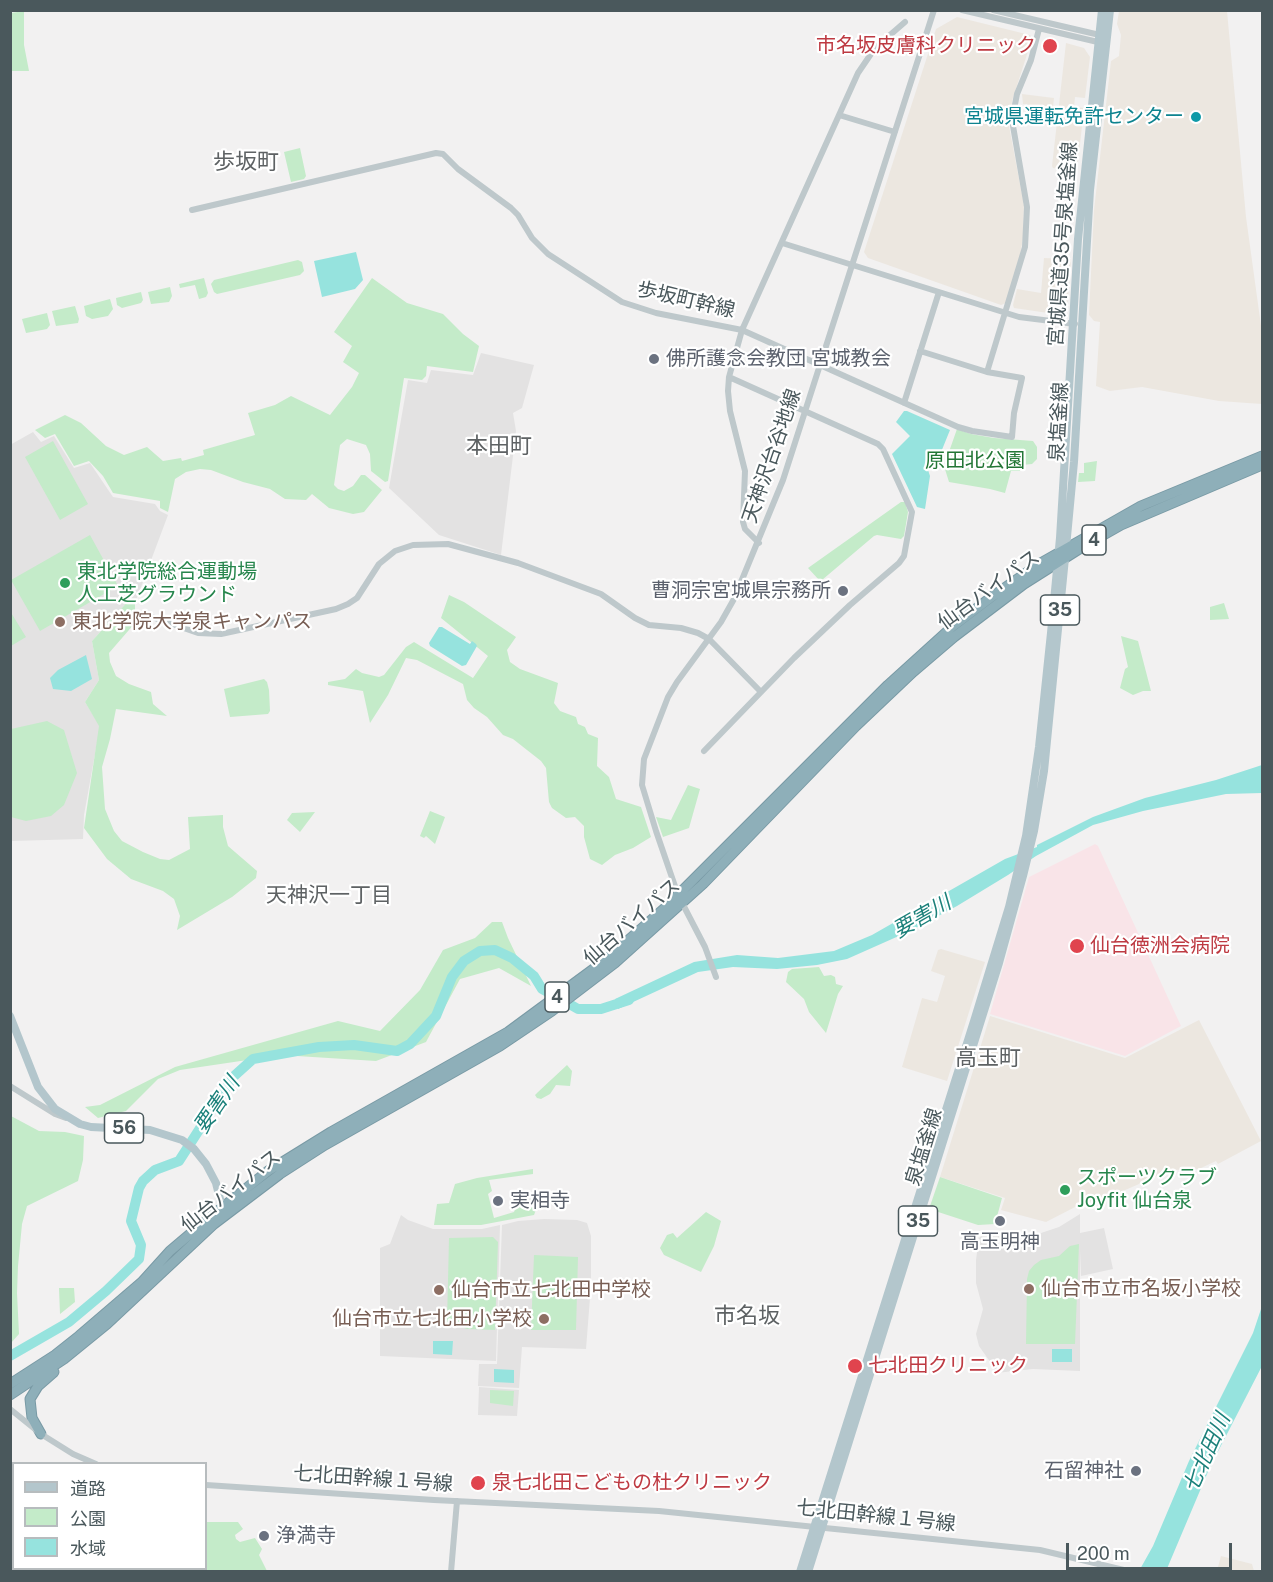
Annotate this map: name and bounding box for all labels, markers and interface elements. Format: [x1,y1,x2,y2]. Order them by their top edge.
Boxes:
place label: 市名坂皮膚科クリニック [816,34,1036,58]
marker: 市名坂皮膚科クリニック [1041,37,1059,55]
place label: 宮城県運転免許センター [964,105,1184,129]
marker: 宮城県運転免許センター [1189,110,1203,124]
street label: 宮城県道35号泉塩釜線 [1044,141,1082,347]
district label: 歩坂町 [213,149,279,175]
street label: 歩坂町幹線 [635,277,737,323]
place label: 佛所護念会教団 宮城教会 [666,347,891,371]
marker: 佛所護念会教団 宮城教会 [647,352,661,366]
street label: 泉塩釜線 [1045,381,1073,463]
street label: 天神沢台谷地線 [738,386,806,526]
district label: 本田町 [466,433,532,459]
park label: 原田北公園 [925,449,1025,473]
road number: 4 [1082,525,1106,555]
street label: 仙台バイパス [933,545,1045,635]
place label: 東北学院総合運動場 人工芝グラウンド [77,560,257,607]
marker: 東北学院総合運動場 人工芝グラウンド [58,576,72,590]
place label: 曹洞宗宮城県宗務所 [651,579,831,603]
marker: 曹洞宗宮城県宗務所 [836,584,850,598]
road number: 35 [1040,595,1080,625]
place label: 東北学院大学泉キャンパス [72,610,312,634]
marker: 東北学院大学泉キャンパス [53,615,67,629]
street label: 仙台バイパス [579,874,685,970]
district label: 天神沢一丁目 [266,883,392,909]
water label: 要害川 [888,890,956,944]
place label: 仙台徳洲会病院 [1090,934,1230,958]
marker: 仙台徳洲会病院 [1068,937,1086,955]
road number: 4 [545,982,569,1012]
district label: 高玉町 [955,1045,1021,1071]
water label: 要害川 [189,1072,245,1138]
street label: 泉塩釜線 [901,1105,947,1189]
road number: 56 [104,1113,144,1143]
street label: 仙台バイパス [176,1145,286,1237]
place label: スポーツクラブ Joyfit 仙台泉 [1077,1166,1217,1213]
marker: スポーツクラブ Joyfit 仙台泉 [1058,1183,1072,1197]
place label: 実相寺 [510,1189,570,1213]
marker: 実相寺 [491,1194,505,1208]
road number: 35 [898,1206,938,1236]
marker: 高玉明神 [993,1214,1007,1228]
place label: 高玉明神 [960,1230,1040,1254]
place label: 仙台市立市名坂小学校 [1041,1277,1241,1301]
place label: 仙台市立七北田中学校 [451,1278,651,1302]
marker: 仙台市立市名坂小学校 [1022,1282,1036,1296]
marker: 仙台市立七北田中学校 [432,1283,446,1297]
district label: 市名坂 [714,1303,780,1329]
place label: 仙台市立七北田小学校 [332,1307,532,1331]
marker: 仙台市立七北田小学校 [537,1312,551,1326]
place label: 七北田クリニック [868,1354,1028,1378]
marker: 七北田クリニック [846,1357,864,1375]
water label: 七北田川 [1178,1410,1236,1496]
place label: 石留神社 [1044,1459,1124,1483]
street label: 七北田幹線１号線 [292,1461,454,1497]
legend [12,1462,207,1570]
marker: 石留神社 [1129,1464,1143,1478]
place label: 泉七北田こどもの杜クリニック [492,1471,772,1495]
marker: 泉七北田こどもの杜クリニック [469,1474,487,1492]
text: 道路 [70,1478,106,1499]
street label: 七北田幹線１号線 [795,1496,957,1536]
text: 公園 [70,1508,106,1529]
place label: 浄満寺 [276,1524,336,1548]
marker: 浄満寺 [257,1529,271,1543]
scale bar [1069,1531,1236,1569]
text: 水域 [70,1538,106,1559]
text: 200 m [1077,1543,1130,1564]

